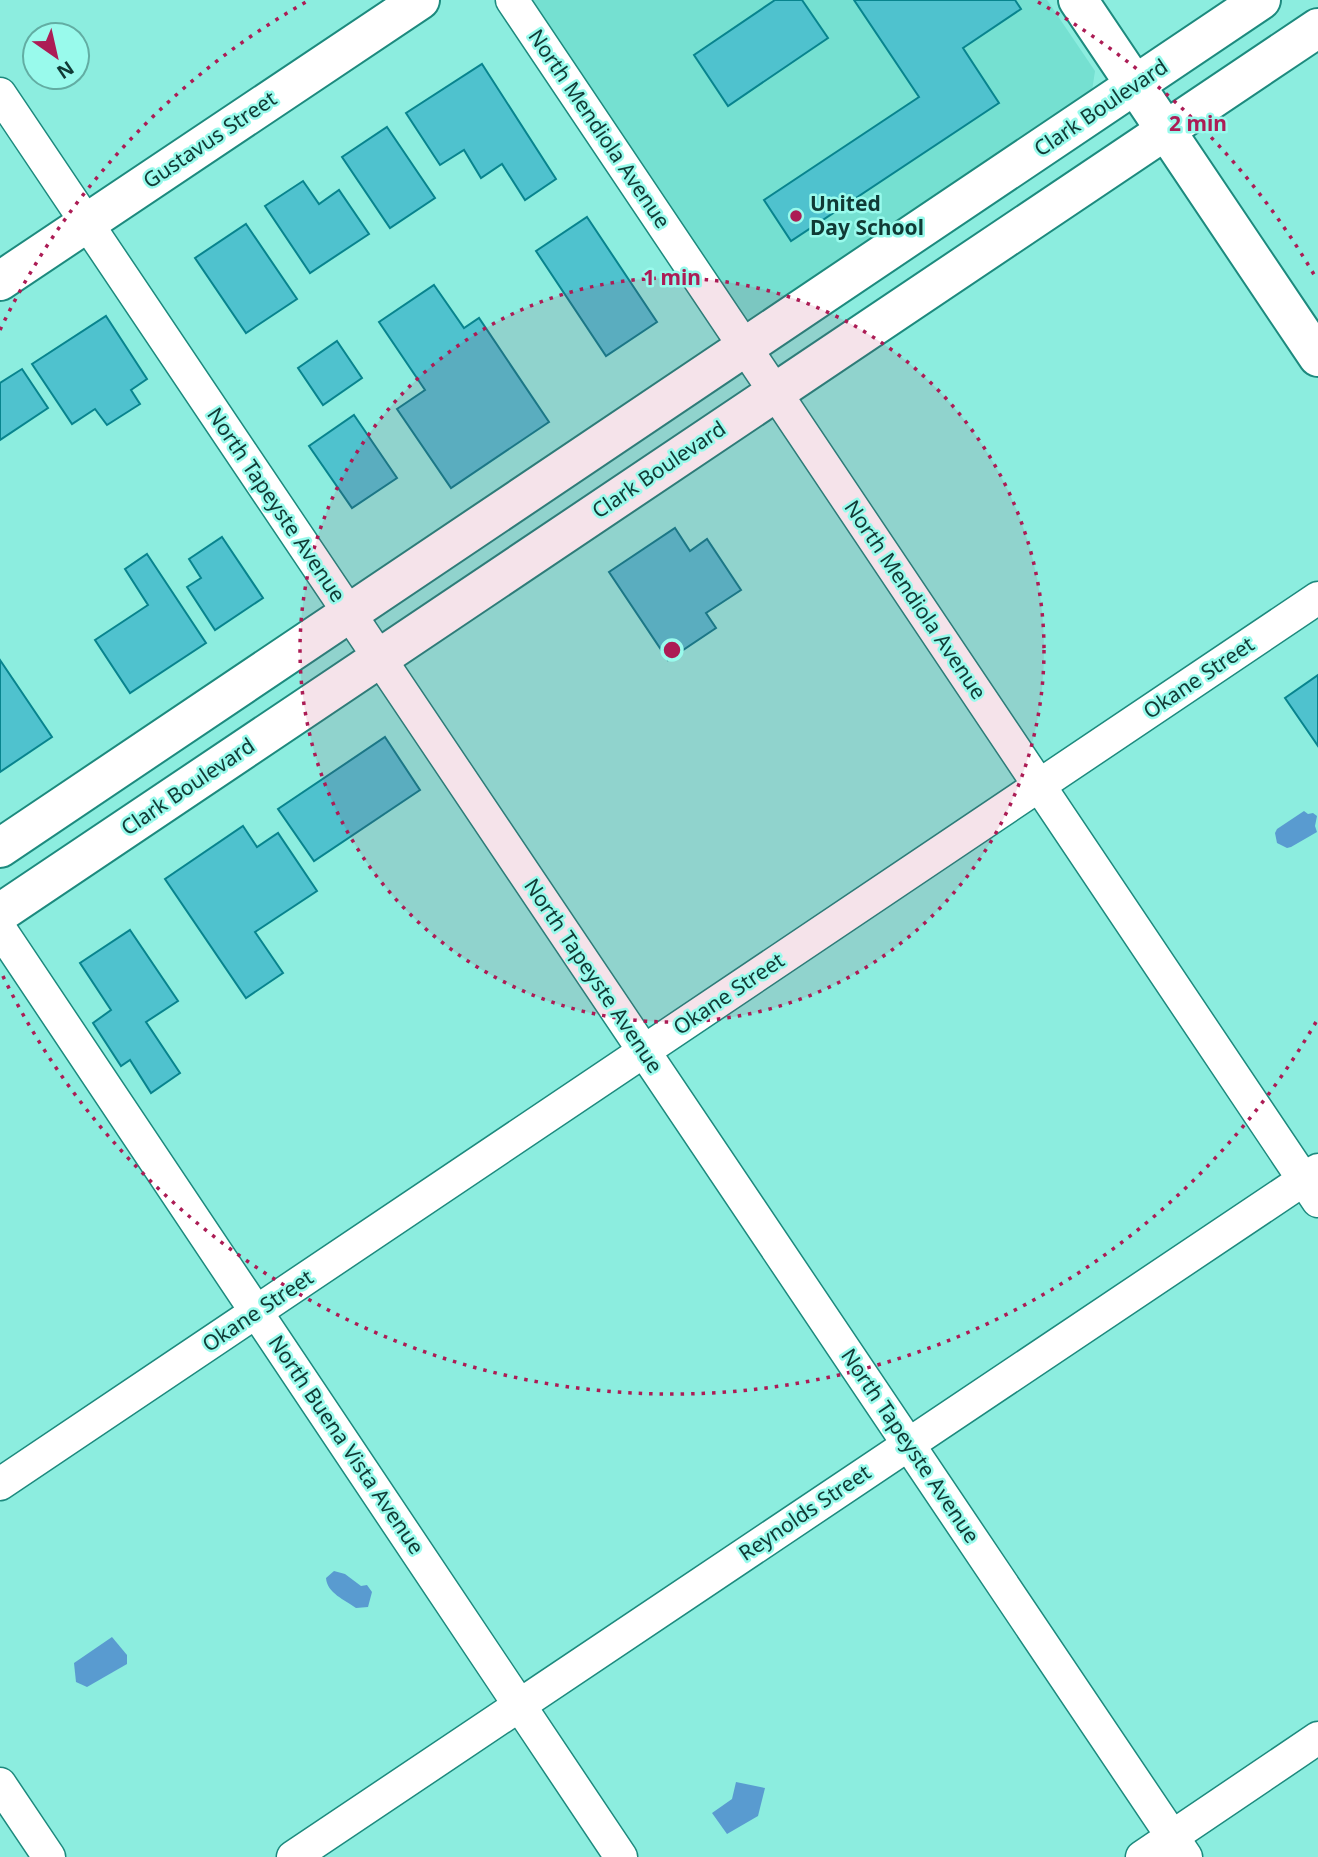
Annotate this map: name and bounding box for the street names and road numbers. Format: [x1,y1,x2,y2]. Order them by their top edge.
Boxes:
street label: North Mendiola Avenue [523,23,677,234]
street label: Clark Boulevard [1028,52,1173,162]
street label: Gustavus Street [137,84,282,194]
street label: North Tapeyste Avenue [201,402,352,607]
street label: Clark Boulevard [586,414,731,524]
street label: North Mendiola Avenue [839,494,993,705]
street label: Okane Street [1137,629,1260,725]
street label: Clark Boulevard [115,731,260,841]
street label: North Tapeyste Avenue [518,873,669,1078]
street label: Okane Street [667,945,790,1041]
street label: Okane Street [196,1262,319,1358]
street label: North Buena Vista Avenue [263,1329,431,1560]
street label: North Tapeyste Avenue [835,1343,986,1548]
street label: Reynolds Street [733,1457,876,1567]

